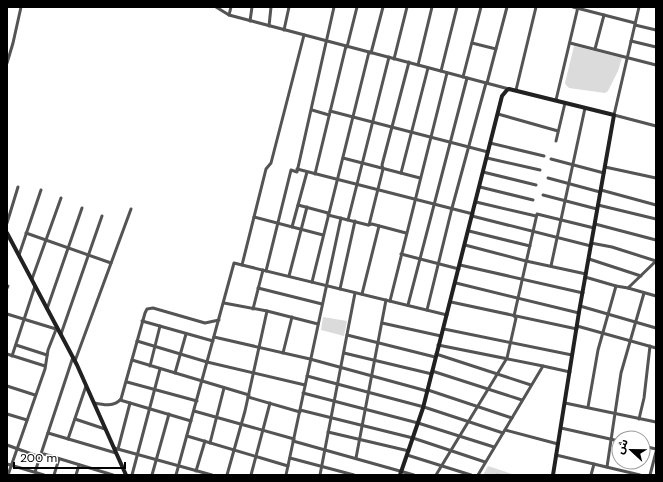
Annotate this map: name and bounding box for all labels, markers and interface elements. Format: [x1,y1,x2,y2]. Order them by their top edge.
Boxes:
north arrow [611,430,651,470]
text: ش [612,437,631,456]
scale bar [14,444,125,470]
text: 200 m [20,450,57,466]

